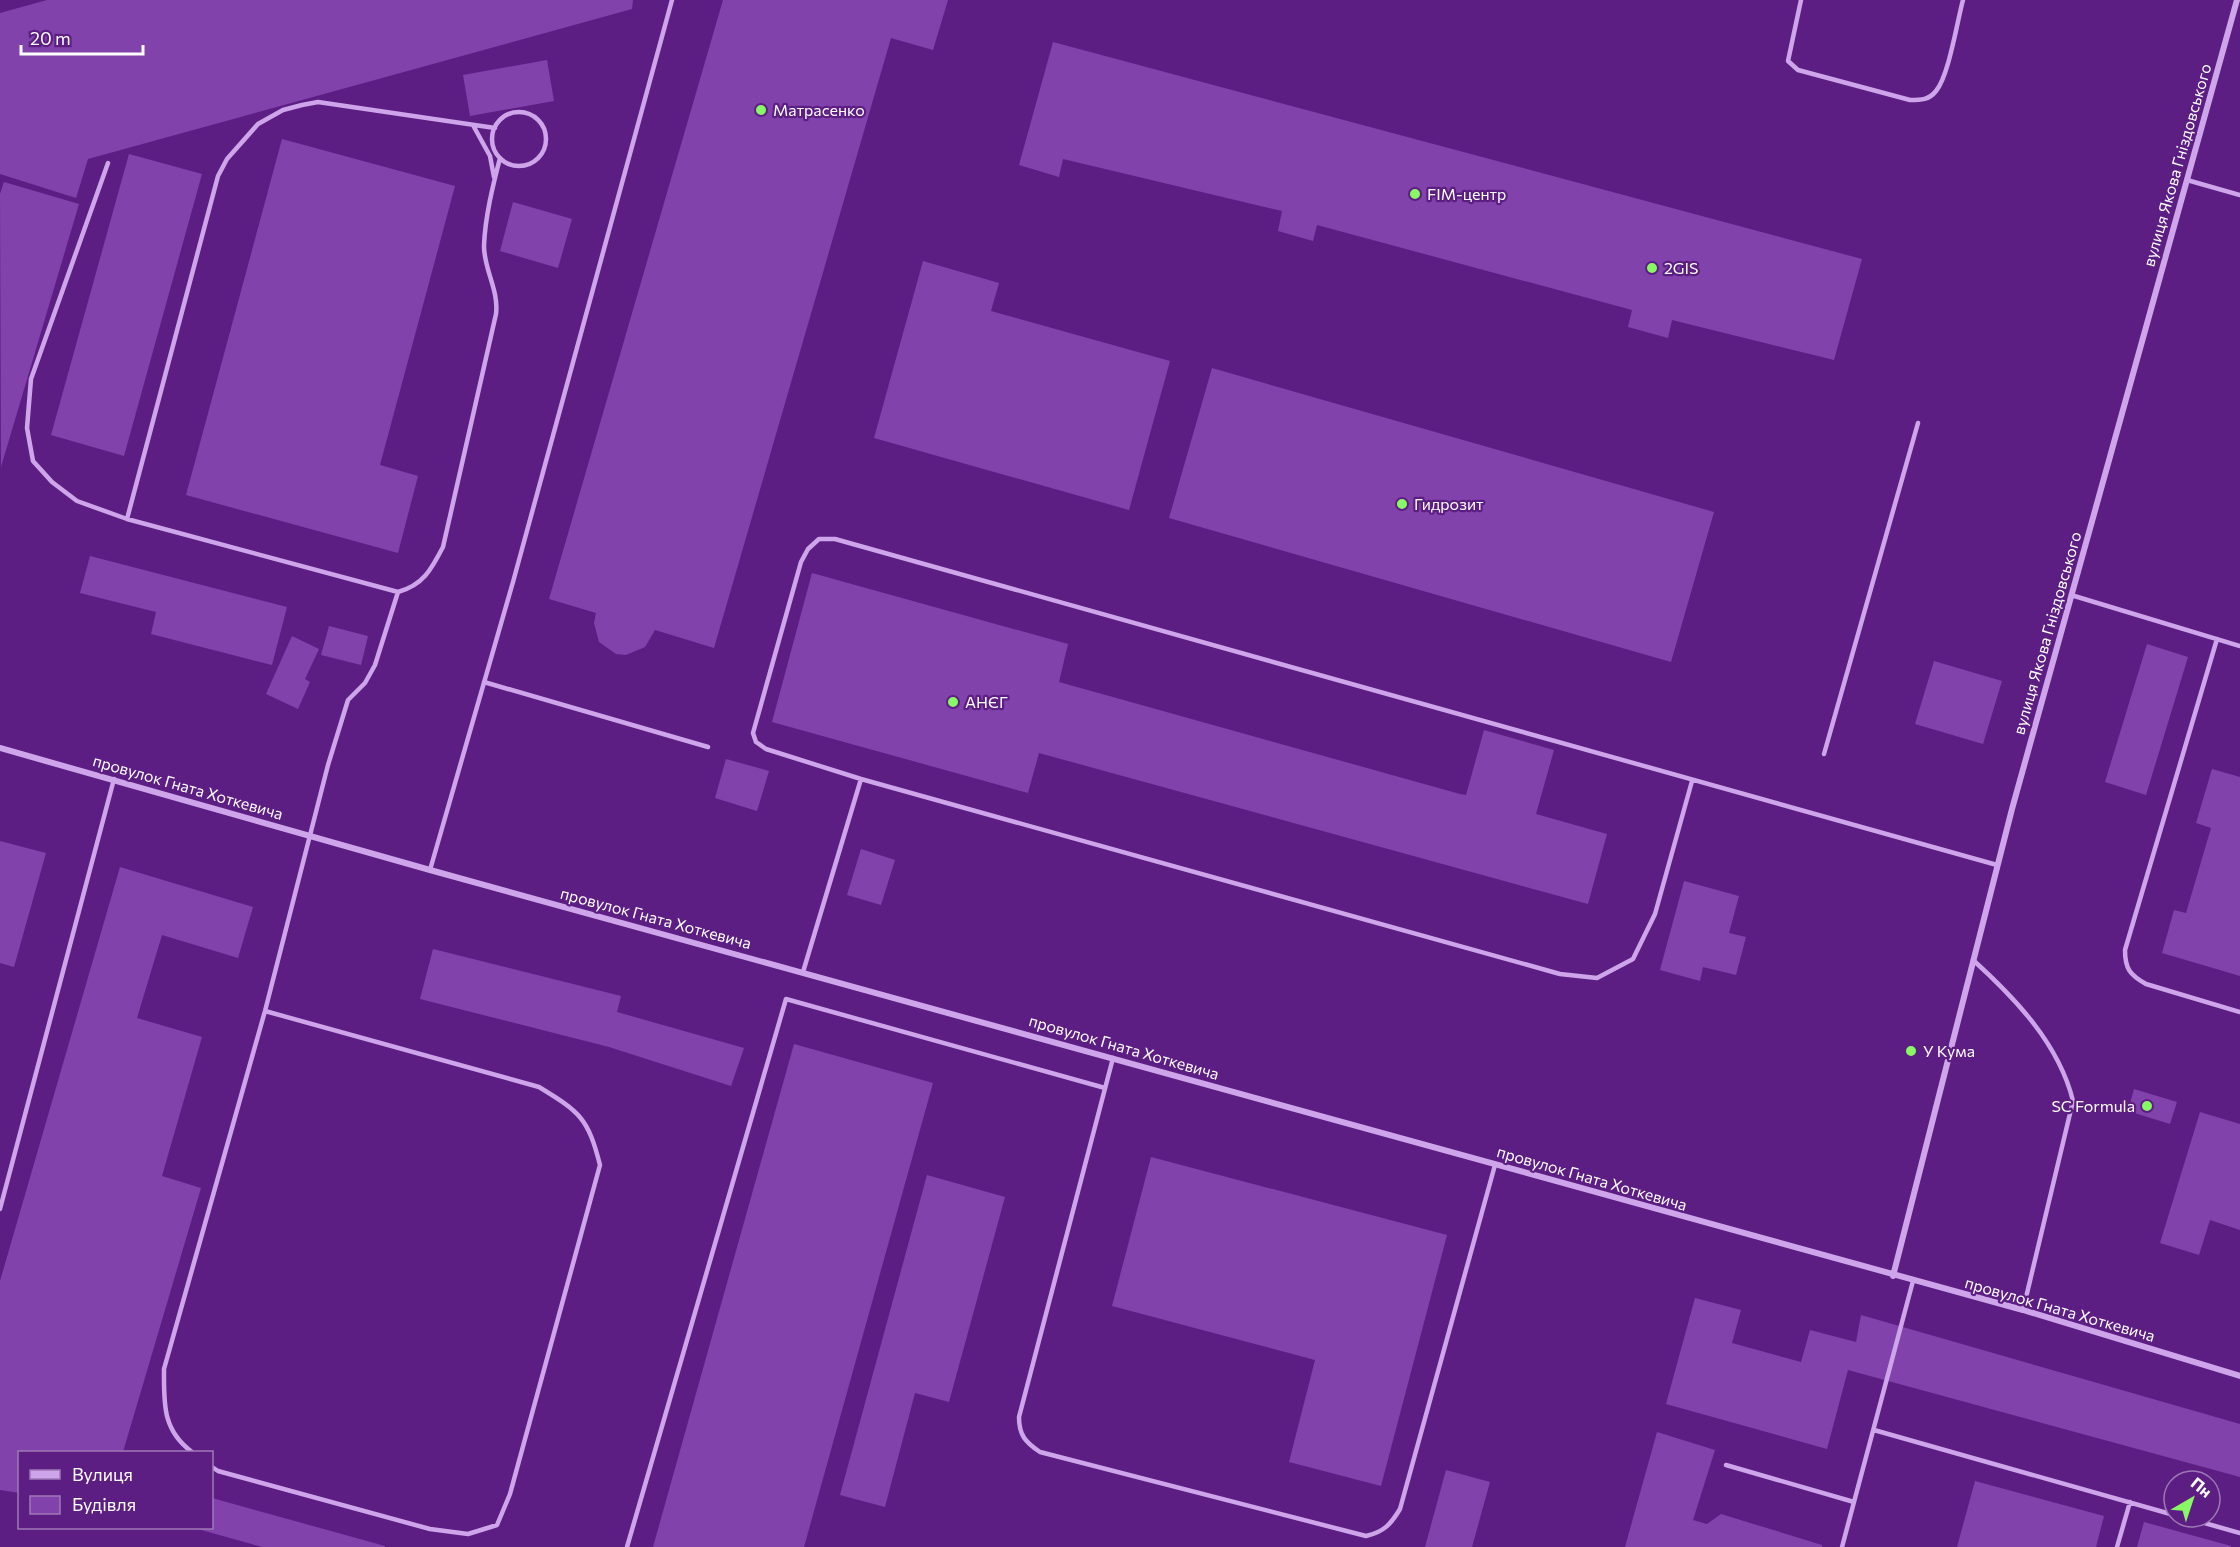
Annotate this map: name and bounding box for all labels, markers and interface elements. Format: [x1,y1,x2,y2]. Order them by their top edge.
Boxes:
scale bar [21,18,142,56]
text: 20 m [30,27,71,49]
street label: вулиця Якова Гніздовського [2138,61,2215,268]
place label: Матрасенко [773,100,865,119]
marker: Матрасенко [754,103,768,117]
place label: FIM-центр [1427,184,1506,203]
marker: FIM-центр [1408,187,1422,201]
place label: 2GIS [1664,258,1698,277]
marker: 2GIS [1645,261,1659,275]
place label: Гидрозит [1414,494,1484,513]
marker: Гидрозит [1395,497,1409,511]
street label: вулиця Якова Гніздовського [2008,529,2085,736]
place label: АНЄГ [965,692,1008,711]
marker: АНЄГ [946,695,960,709]
street label: провулок Гната Хоткевича [91,750,285,823]
street label: провулок Гната Хоткевича [559,883,754,952]
street label: провулок Гната Хоткевича [1027,1010,1221,1083]
place label: У Кума [1923,1041,1975,1060]
marker: У Кума [1904,1044,1918,1058]
place label: SC Formula [2051,1096,2135,1115]
marker: SC Formula [2140,1099,2154,1113]
street label: провулок Гната Хоткевича [1495,1141,1689,1214]
street label: провулок Гната Хоткевича [1963,1272,2157,1345]
legend [18,1451,213,1529]
text: Вулиця [72,1463,133,1485]
north arrow [2162,1469,2222,1529]
text: Пн [2188,1473,2216,1501]
text: Будівля [72,1493,136,1515]

